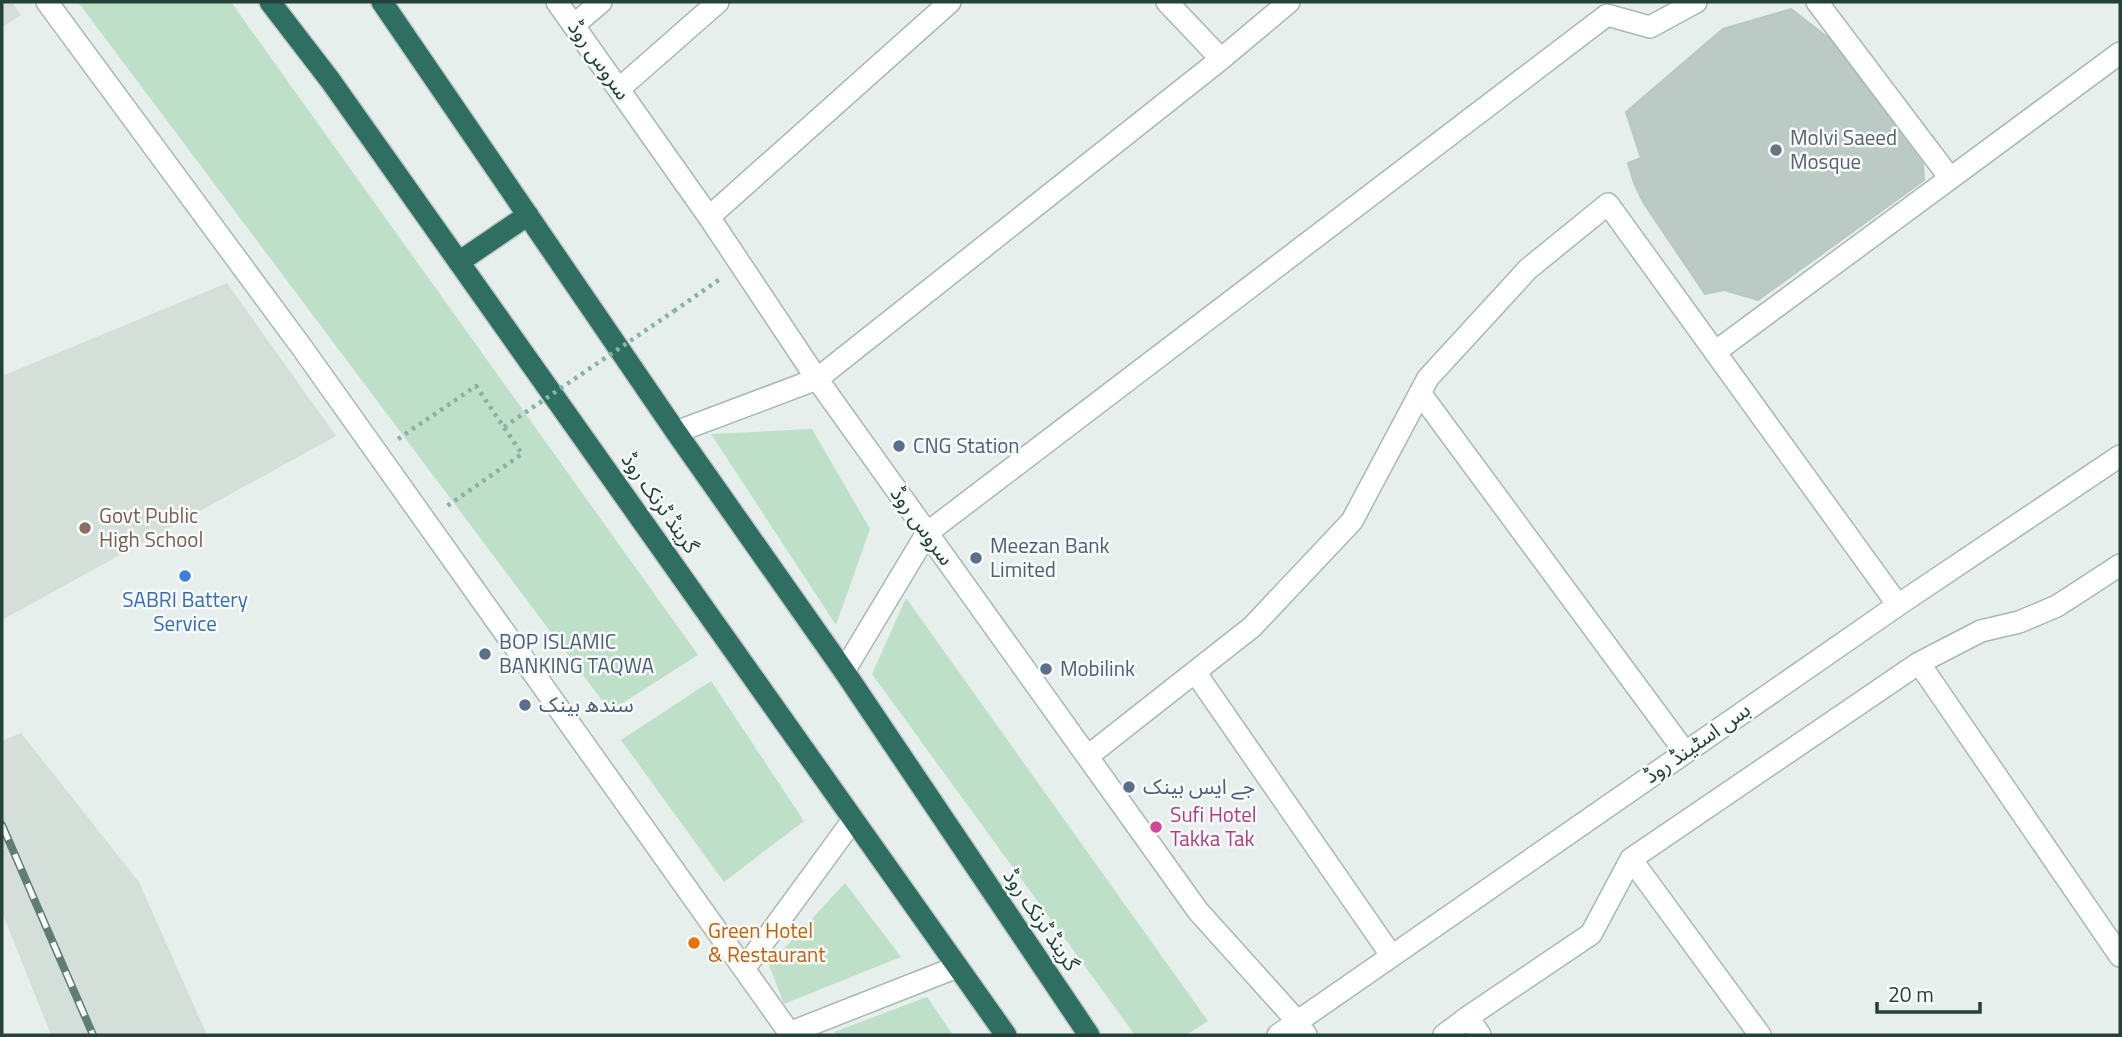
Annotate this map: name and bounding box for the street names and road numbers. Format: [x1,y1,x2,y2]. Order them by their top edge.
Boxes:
street label: سروس روڈ [561,13,639,106]
street label: گرینڈ ٹرنک روڈ [614,445,708,560]
street label: سروس روڈ [883,479,963,572]
street label: بس اسٹینڈ روڈ [1636,693,1756,791]
street label: گرینڈ ٹرنک روڈ [996,862,1088,977]

